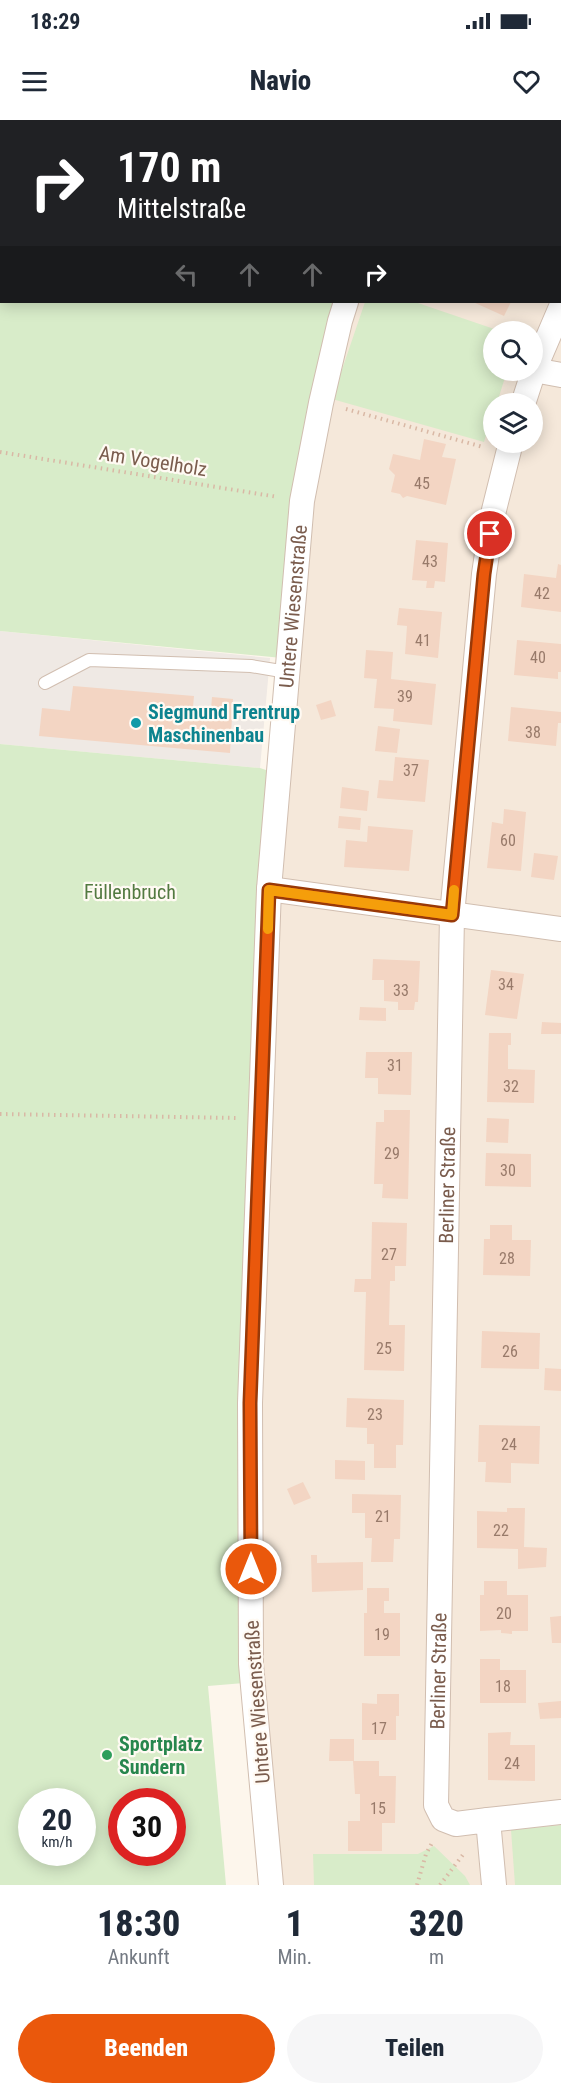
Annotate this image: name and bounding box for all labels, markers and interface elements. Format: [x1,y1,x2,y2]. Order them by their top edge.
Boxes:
text: 18:29 [30,9,81,34]
icon: menu [18,65,51,98]
text: Navio [250,65,311,97]
icon: heart [510,65,543,98]
text: 170 m [117,143,222,192]
icon: right [18,144,96,222]
text: Mittelstraße [117,193,246,225]
icon: left [170,258,203,291]
icon: ahead [233,258,266,291]
icon: ahead [296,258,329,291]
icon: right [359,258,392,291]
map controls [483,321,543,453]
button: search [483,321,543,381]
button: layers [483,393,543,453]
street label: Am Vogelholz [97,441,209,481]
house number: 45 [414,474,430,493]
pin [464,508,515,559]
icon: arrive [473,517,506,550]
street label: Untere Wiesenstraße [274,524,312,689]
house number: 43 [422,552,438,571]
house number: 42 [534,584,550,603]
house number: 41 [415,631,431,650]
house number: 40 [530,648,546,667]
house number: 39 [397,687,413,706]
place label: Siegmund Frentrup Maschinenbau [148,700,300,747]
marker: Siegmund Frentrup Maschinenbau [129,716,143,730]
house number: 38 [525,723,541,742]
house number: 37 [403,761,419,780]
house number: 60 [500,831,516,850]
park label: Füllenbruch [84,880,176,904]
house number: 34 [498,975,514,994]
house number: 33 [393,981,409,1000]
house number: 31 [387,1056,403,1075]
house number: 32 [503,1077,519,1096]
street label: Berliner Straße [434,1127,460,1244]
house number: 29 [384,1144,400,1163]
house number: 30 [500,1161,516,1180]
house number: 27 [381,1245,397,1264]
house number: 28 [499,1249,515,1268]
house number: 25 [376,1339,392,1358]
house number: 26 [502,1342,518,1361]
house number: 23 [367,1405,383,1424]
house number: 24 [501,1435,517,1454]
house number: 21 [375,1507,391,1526]
house number: 22 [493,1521,509,1540]
position arrow [219,1537,283,1601]
house number: 20 [496,1604,512,1623]
street label: Berliner Straße [425,1613,451,1730]
street label: Untere Wiesenstraße [239,1620,275,1784]
house number: 19 [374,1625,390,1644]
house number: 18 [495,1677,511,1696]
house number: 17 [371,1719,387,1738]
place label: Sportplatz Sundern [119,1732,202,1779]
marker: Sportplatz Sundern [100,1748,114,1762]
house number: 24 [504,1754,520,1773]
speed limit sign: 30 [108,1788,186,1866]
house number: 15 [370,1799,386,1818]
text: 20 [42,1802,72,1837]
text: km/h [42,1833,72,1851]
text: 18:30 [97,1903,180,1945]
text: 1 [286,1903,304,1945]
text: 320 [409,1903,464,1945]
text: Ankunft [108,1945,170,1969]
text: Min. [277,1945,312,1969]
text: m [429,1945,444,1969]
button: Beenden [18,2014,275,2083]
button: Teilen [287,2014,543,2083]

